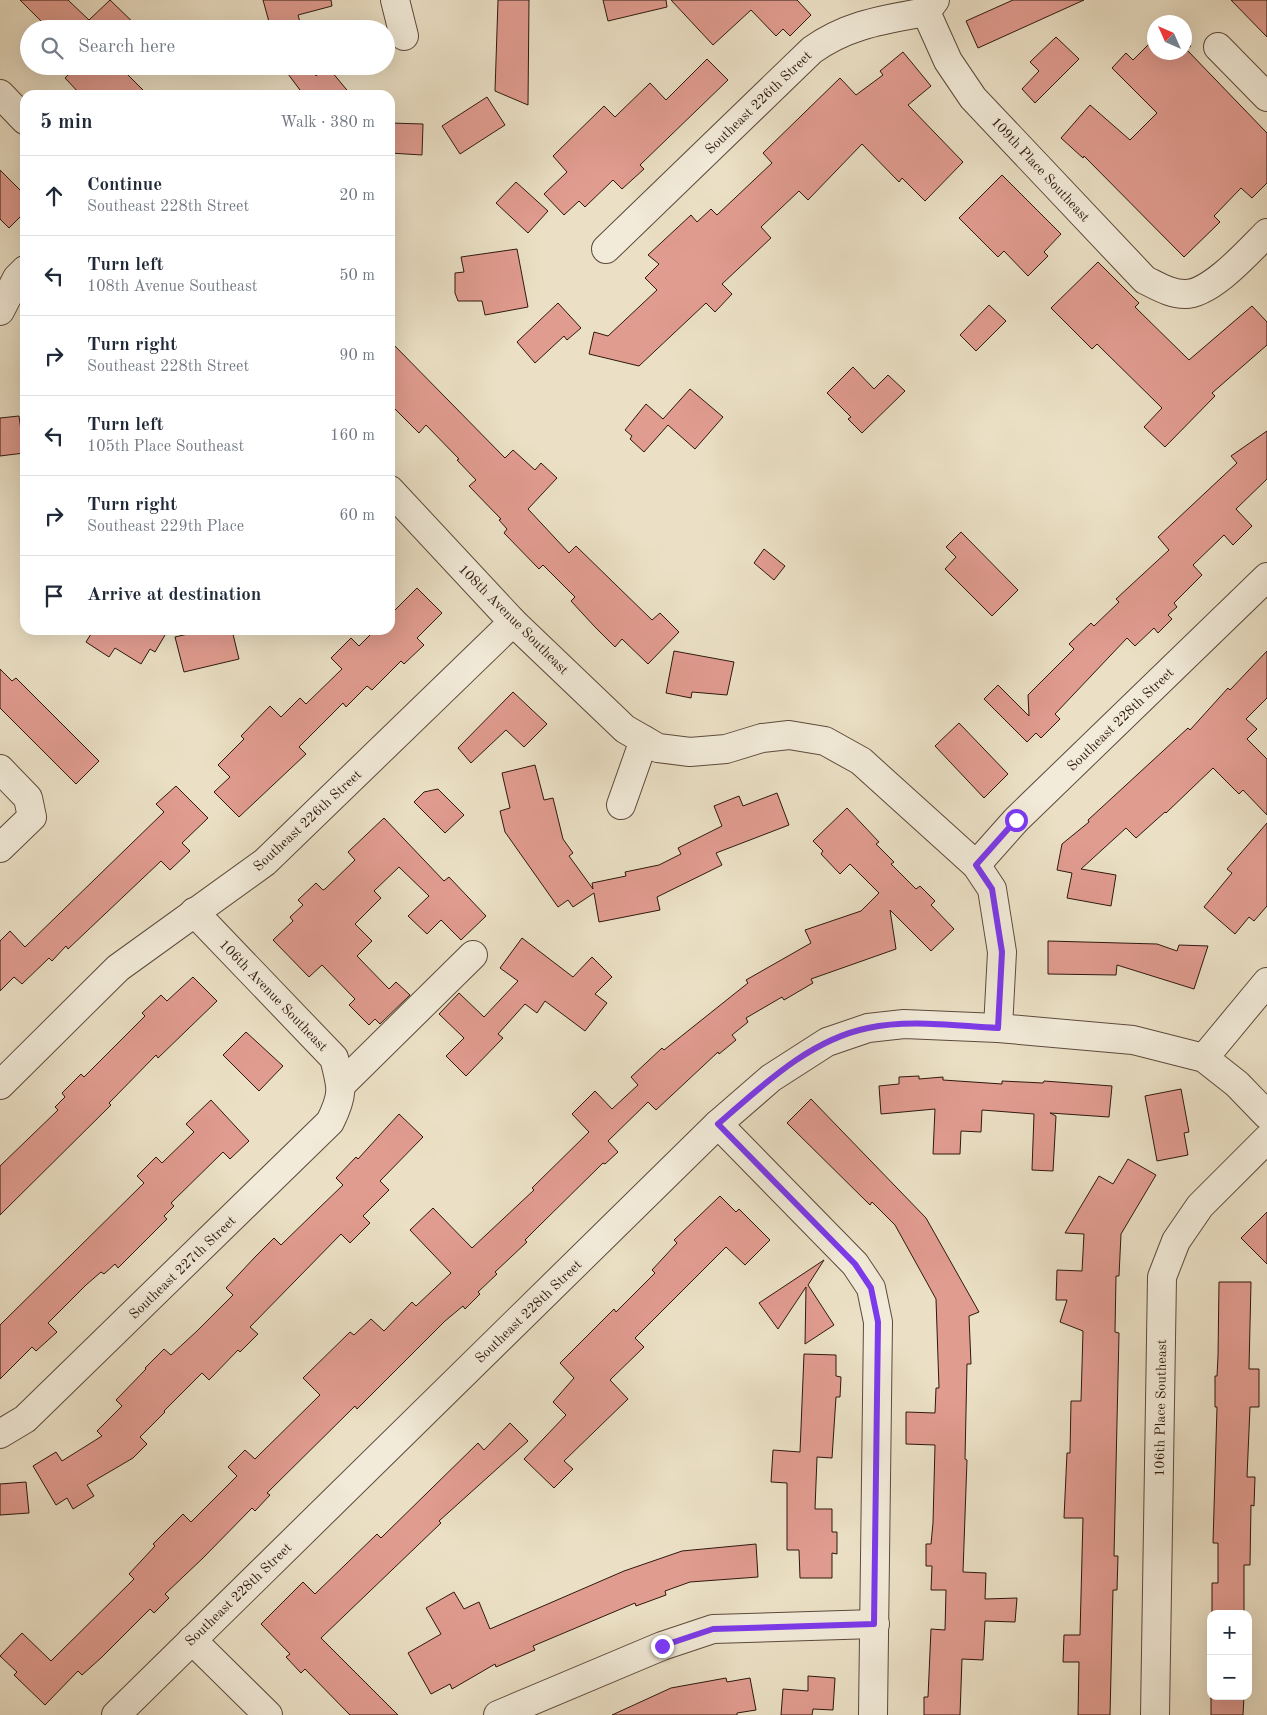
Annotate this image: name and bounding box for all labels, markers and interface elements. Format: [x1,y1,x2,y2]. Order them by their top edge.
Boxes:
north arrow [1147,15,1192,60]
search box [20,20,395,75]
icon: search [38,34,66,62]
text: Search here [78,38,175,57]
street label: Southeast 226th Street [703,48,815,157]
text: 5 min [40,112,93,133]
text: Walk · 380 m [280,115,375,131]
street label: 109th Place Southeast [988,115,1092,225]
text: Continue [87,176,162,195]
icon: ahead [40,182,68,210]
text: 20 m [339,188,375,204]
text: Southeast 228th Street [87,199,249,215]
text: Turn left [87,256,164,275]
icon: left [40,262,68,290]
text: 50 m [339,268,375,284]
text: 108th Avenue Southeast [87,279,257,295]
text: Turn right [87,336,177,355]
icon: right [40,342,68,370]
text: 90 m [339,348,375,364]
text: Southeast 228th Street [87,359,249,375]
text: Turn left [87,416,164,435]
icon: left [40,422,68,450]
text: 160 m [330,428,375,444]
text: 105th Place Southeast [87,439,244,455]
text: Turn right [87,496,177,515]
icon: right [40,502,68,530]
text: 60 m [339,508,375,524]
text: Southeast 229th Place [87,519,244,535]
street label: 108th Avenue Southeast [456,562,571,677]
icon: arrive [40,582,68,610]
text: Arrive at destination [87,586,261,605]
street label: Southeast 228th Street [1065,665,1177,774]
street label: Southeast 226th Street [251,767,364,874]
route start [1005,809,1028,832]
street label: 106th Avenue Southeast [216,937,330,1054]
street label: Southeast 227th Street [127,1213,239,1322]
street label: Southeast 228th Street [473,1257,585,1366]
street label: 106th Place Southeast [1153,1339,1169,1477]
street label: Southeast 228th Street [183,1540,295,1649]
map controls [1207,1610,1252,1700]
button: + [1207,1610,1252,1655]
route end [651,1635,674,1658]
button: − [1207,1655,1252,1700]

